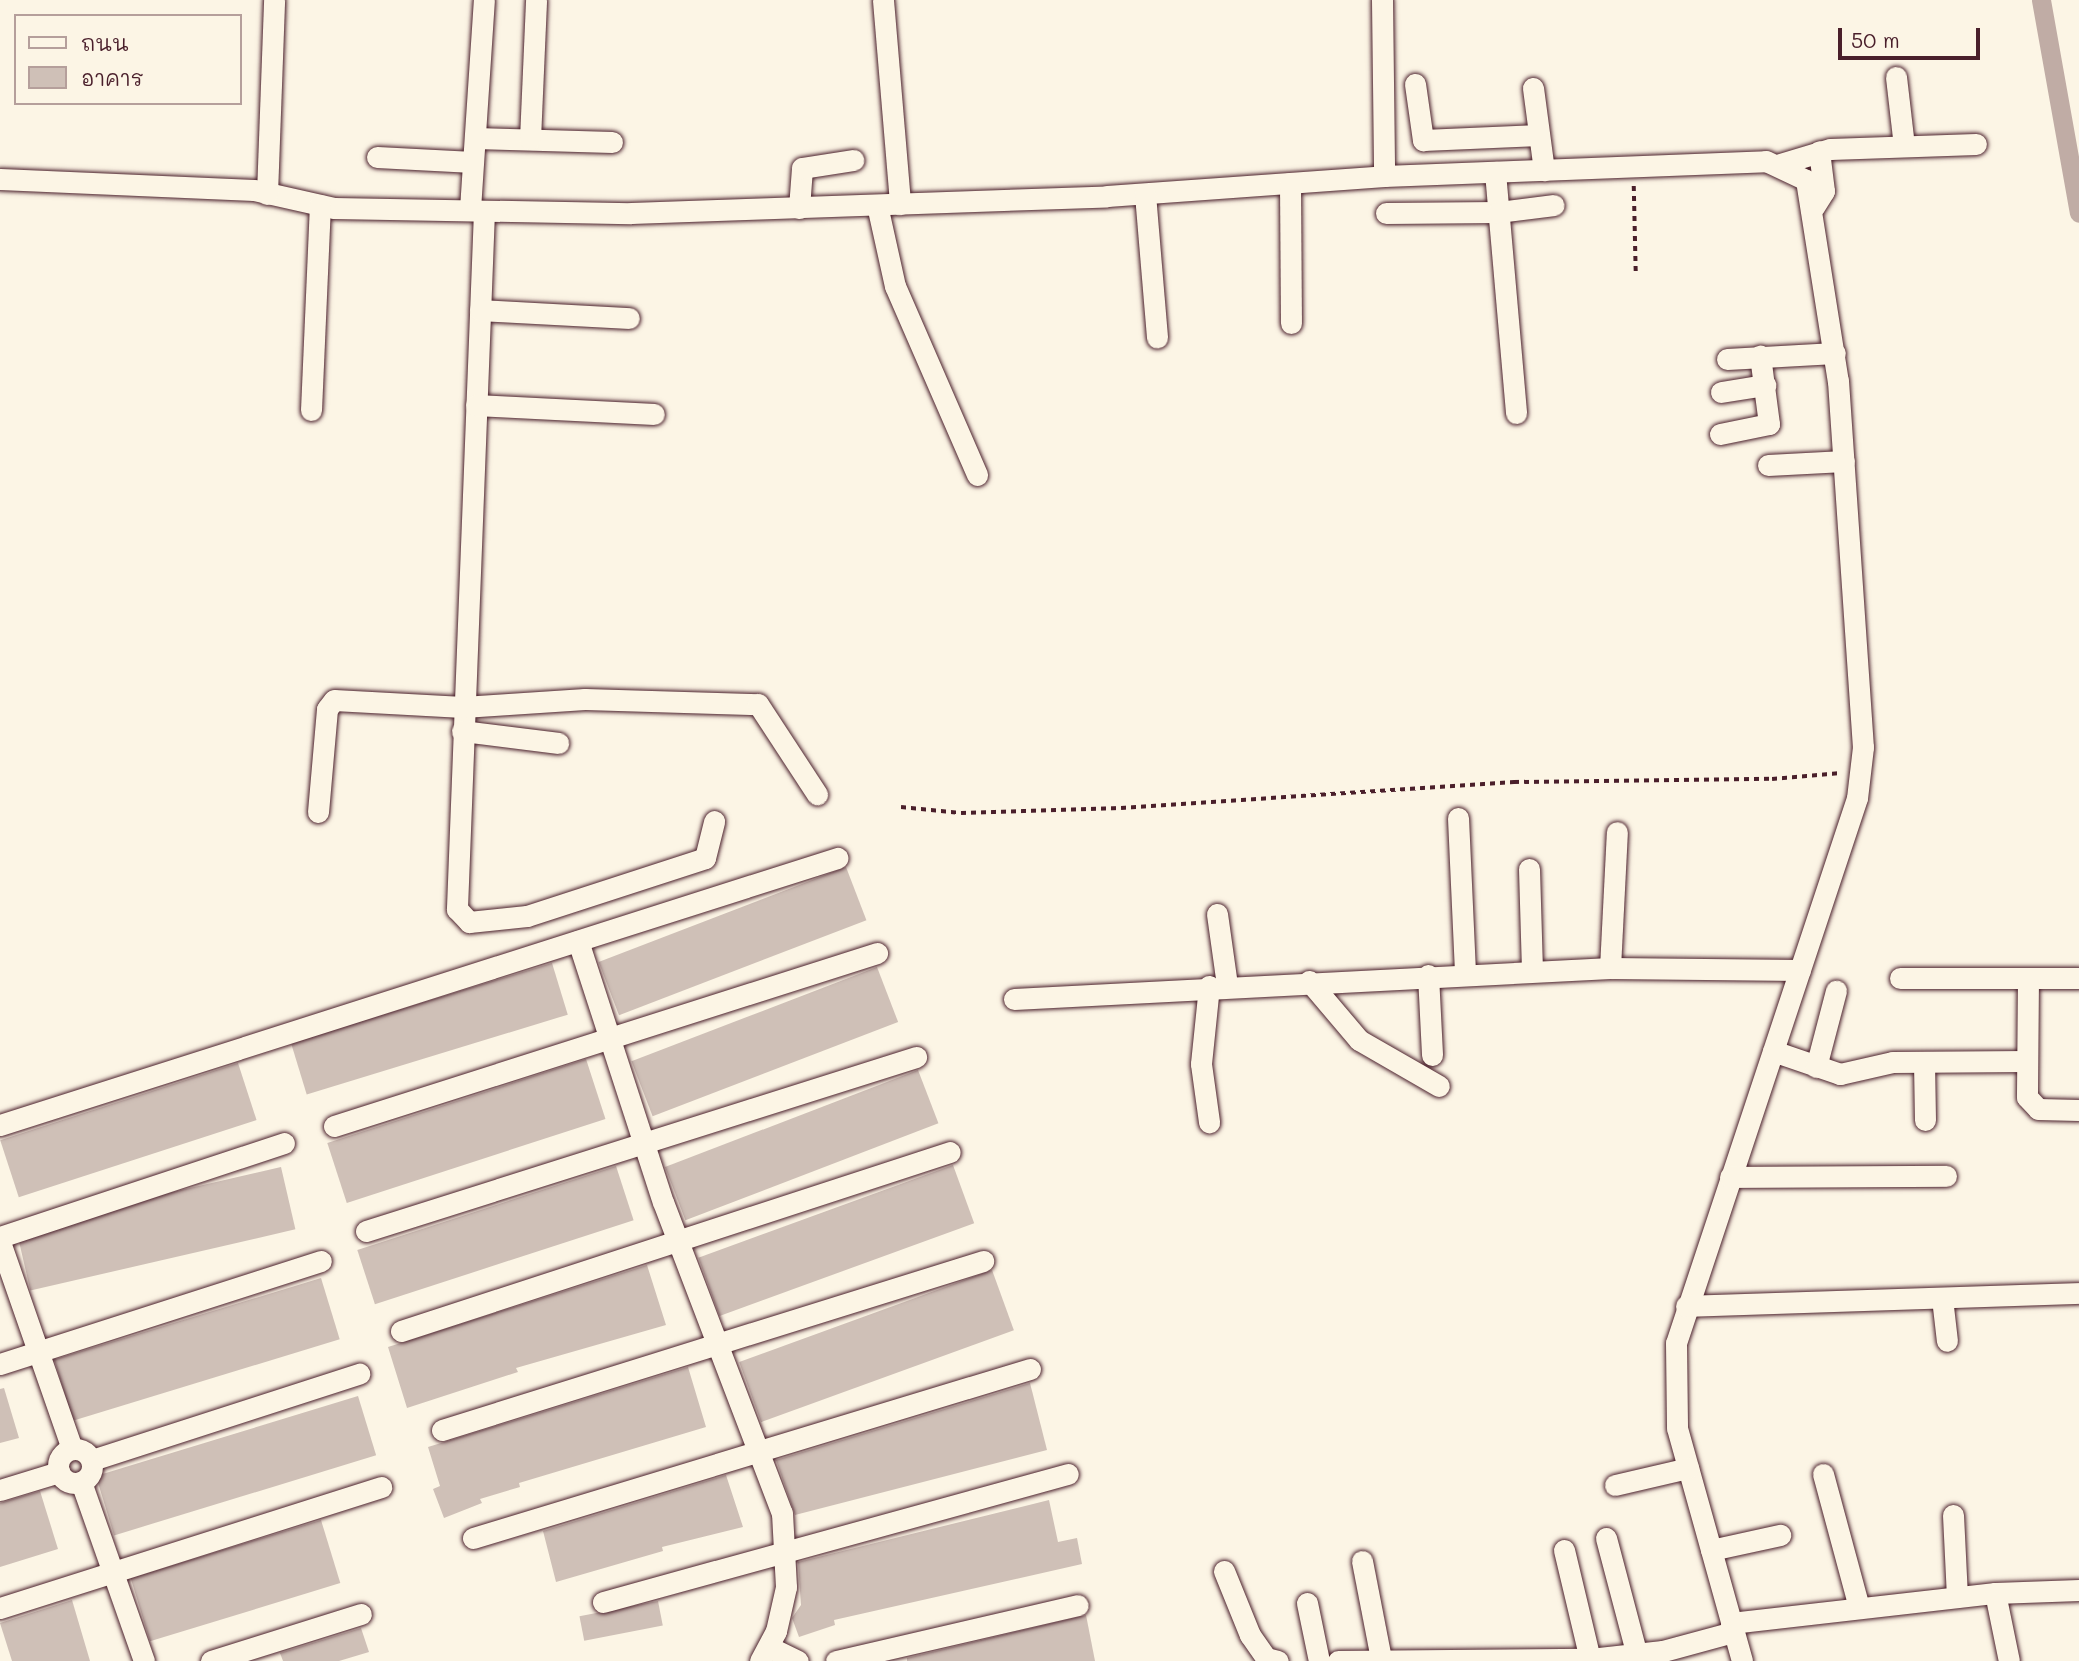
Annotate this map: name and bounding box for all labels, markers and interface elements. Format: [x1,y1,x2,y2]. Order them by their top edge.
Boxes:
legend [14,14,242,105]
scale bar [1841,14,1983,58]
text: 50 m [1851,26,1900,53]
text: ถนน [81,29,129,56]
text: อาคาร [81,64,144,91]

